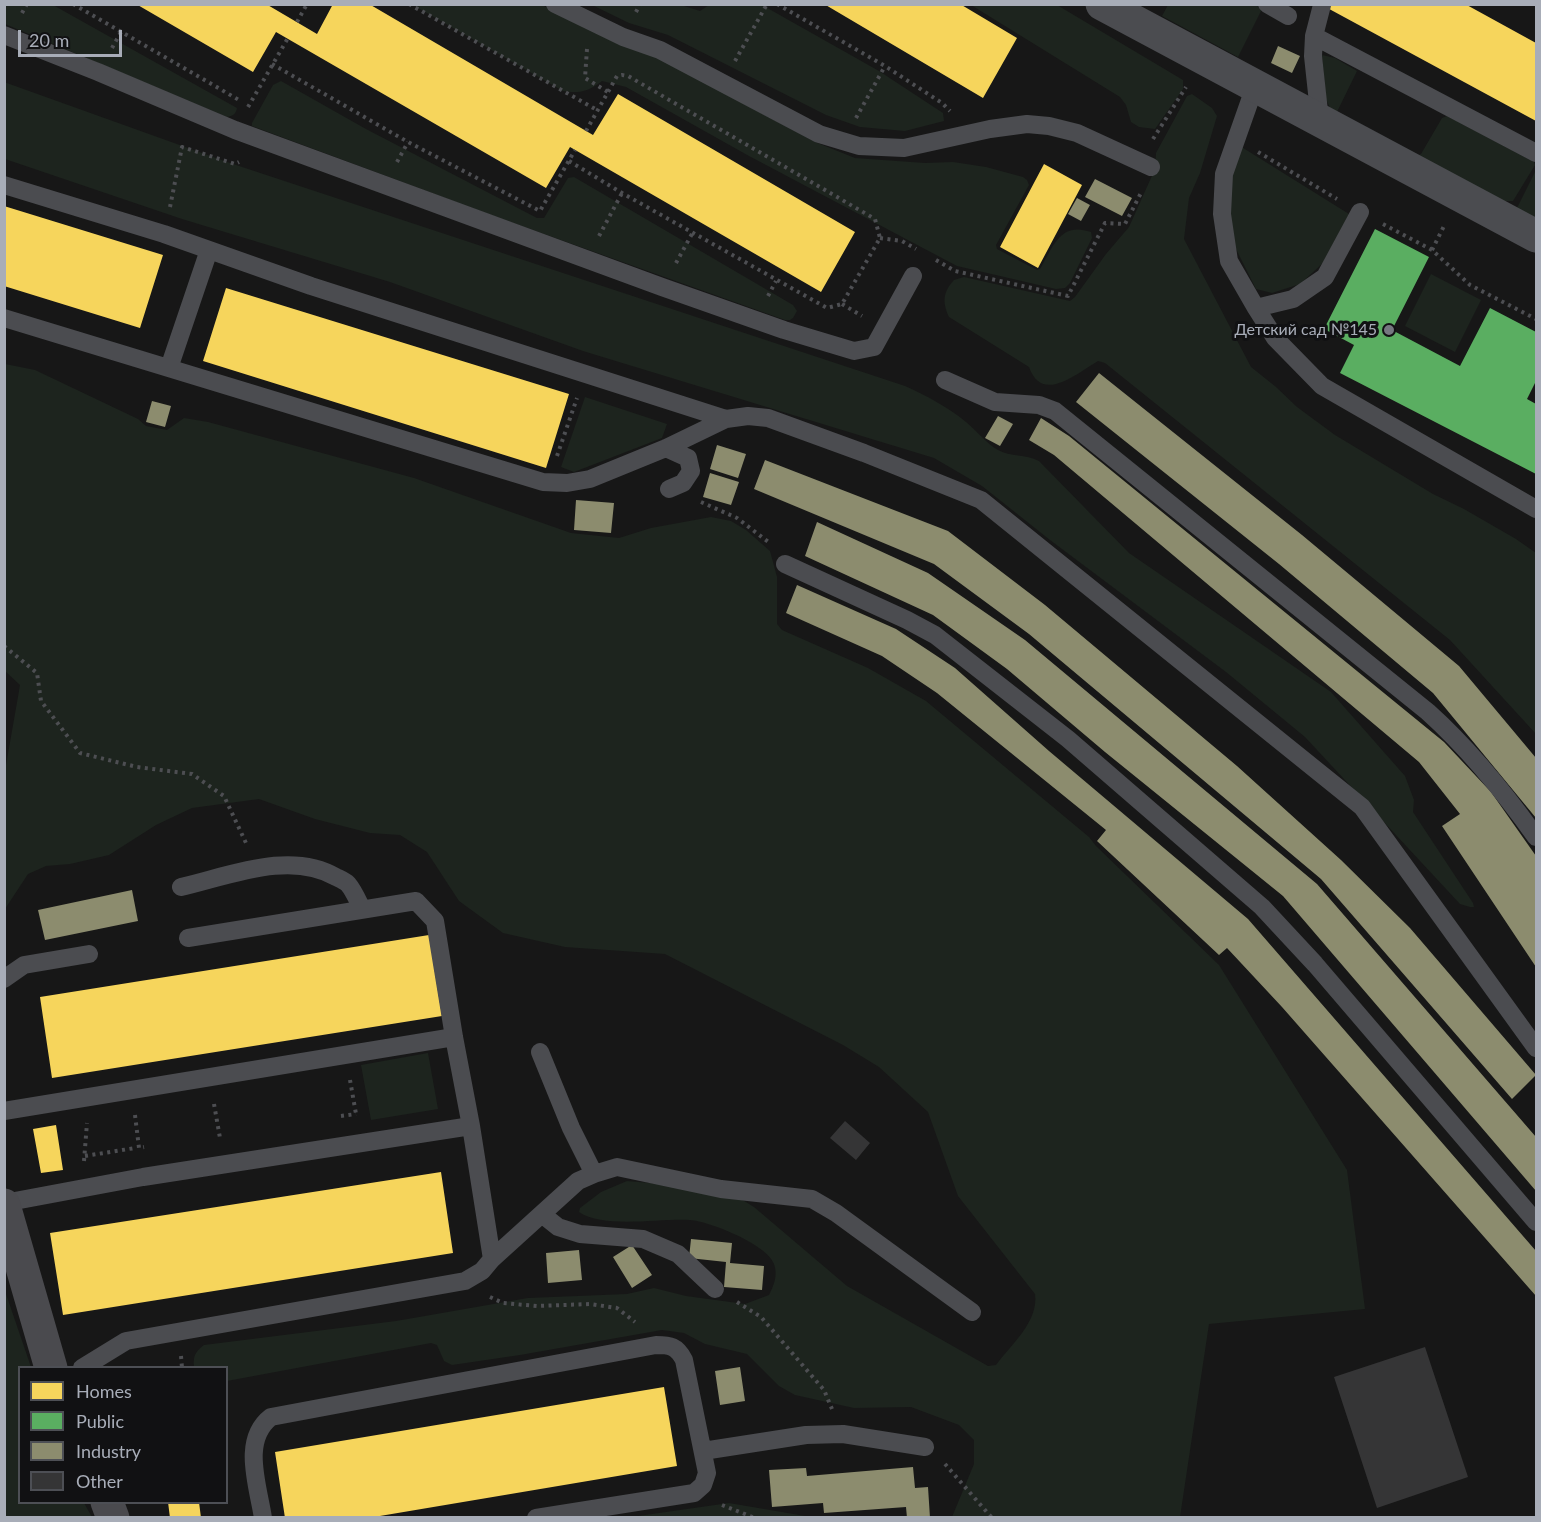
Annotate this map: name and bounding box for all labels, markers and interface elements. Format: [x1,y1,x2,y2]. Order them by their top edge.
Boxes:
scale bar [21,18,124,56]
text: 20 m [29,29,69,51]
place label: Детский сад №145 [1234,320,1377,340]
marker: Детский сад №145 [1382,323,1396,337]
legend [18,1366,228,1504]
text: Homes [76,1380,132,1402]
text: Public [76,1410,124,1432]
text: Industry [76,1440,141,1462]
text: Other [76,1470,123,1492]

